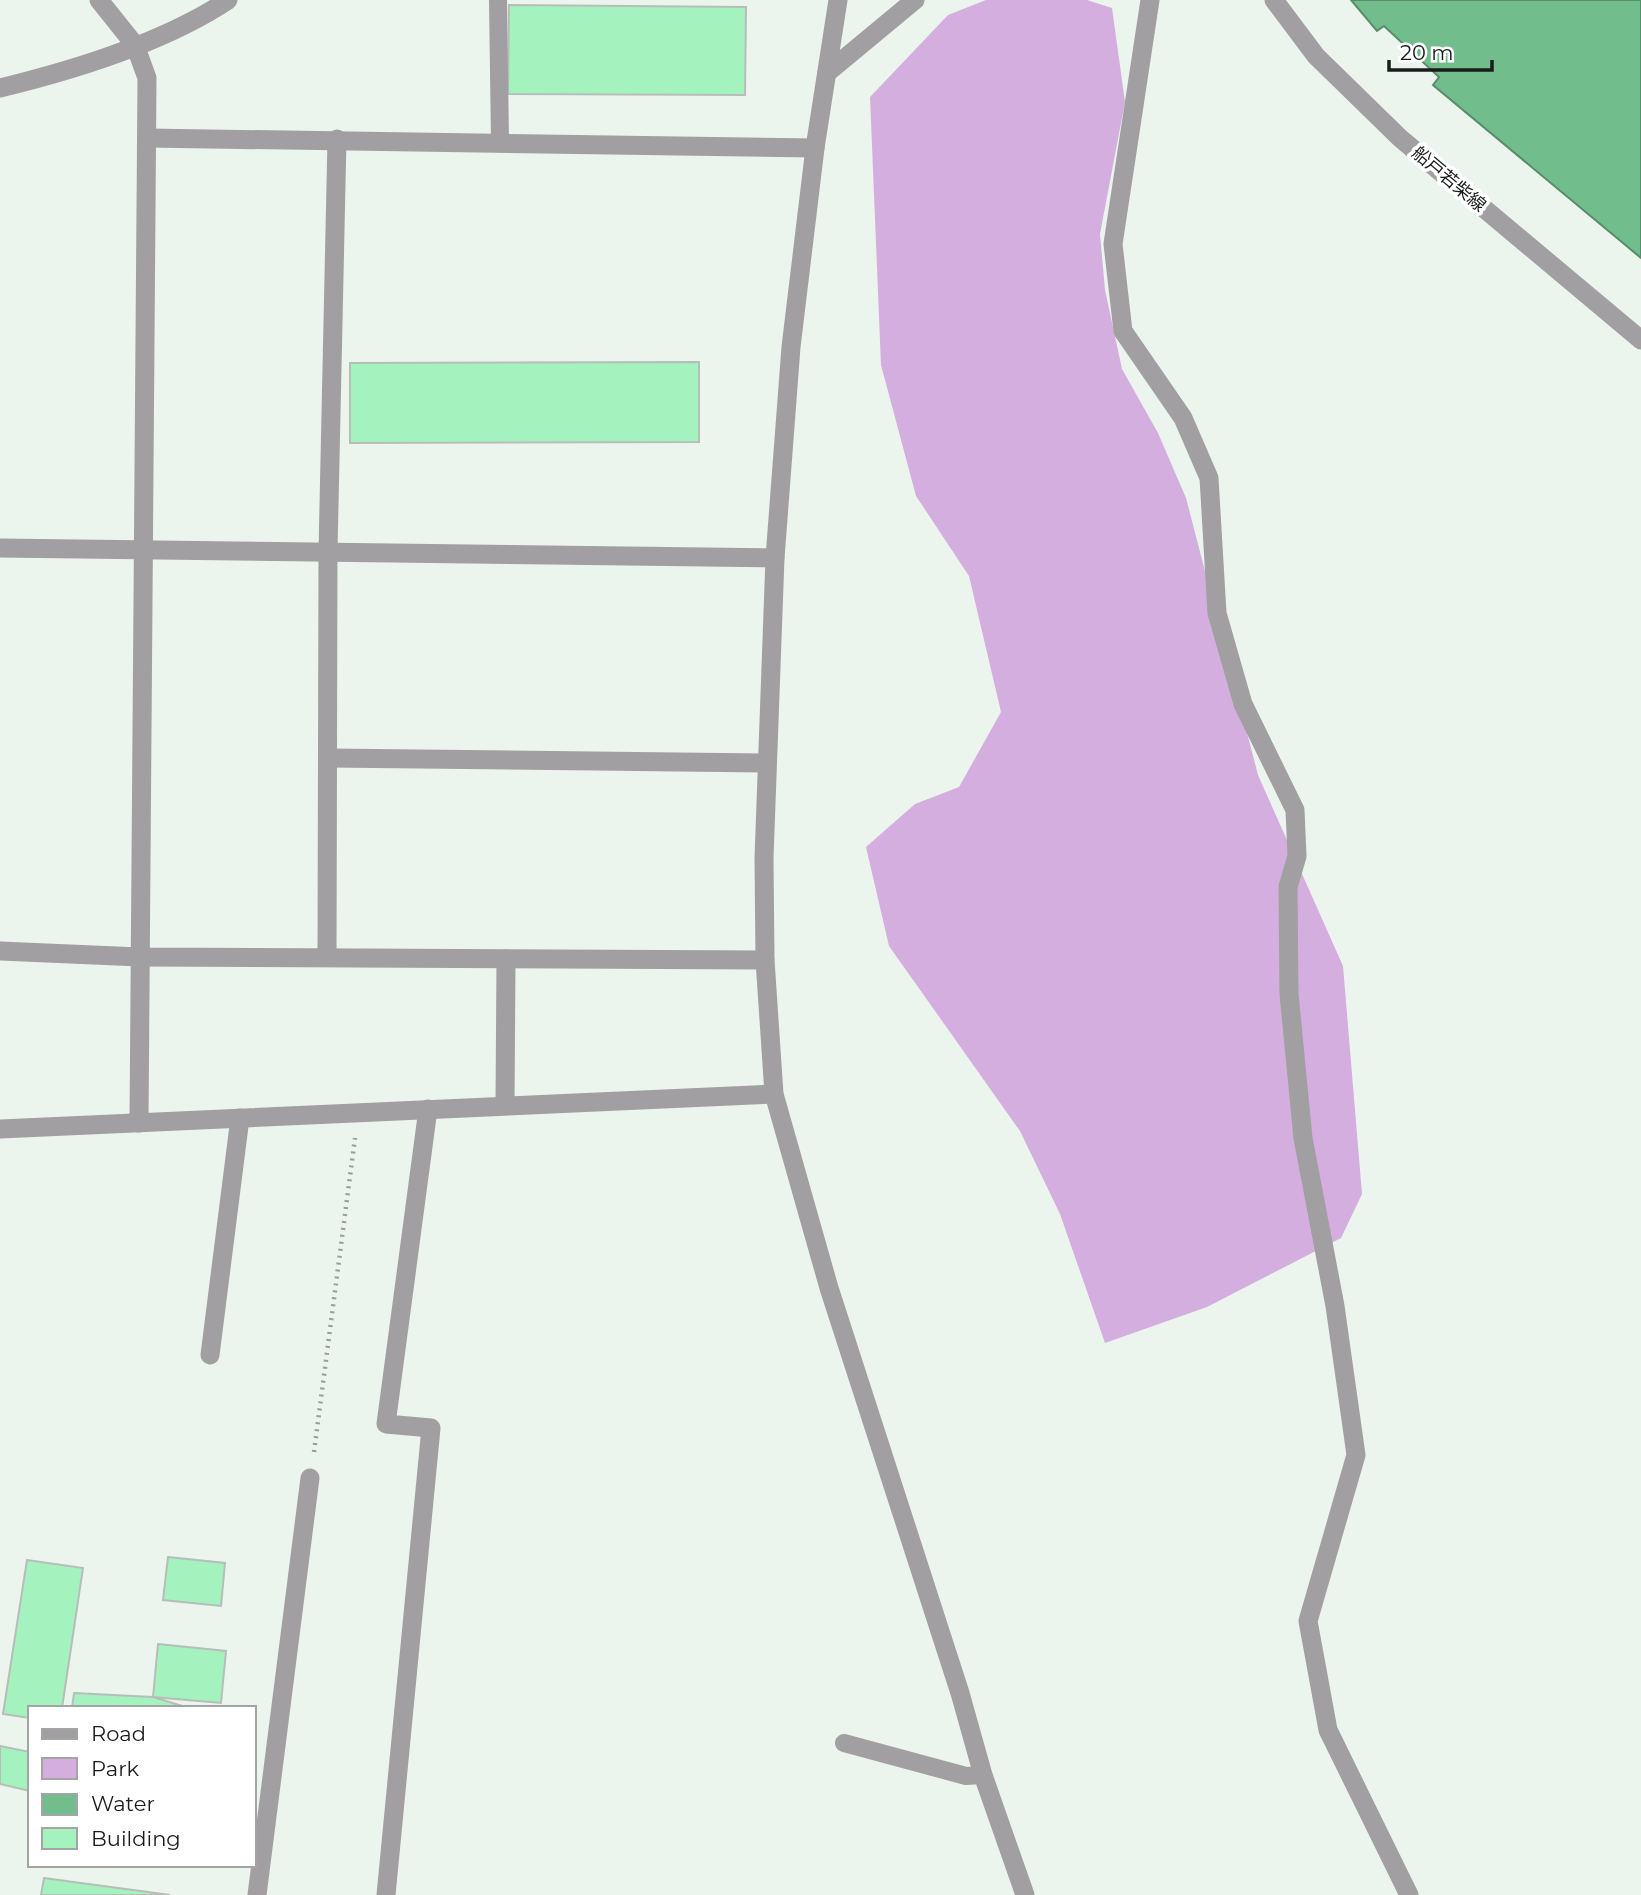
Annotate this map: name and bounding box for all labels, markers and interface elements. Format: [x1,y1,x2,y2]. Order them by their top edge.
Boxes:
scale bar [1389,28,1492,72]
text: 20 m [1400,40,1454,65]
street label: 船戸若柴線 [1407,142,1491,216]
legend [28,1706,256,1867]
text: Road [91,1721,146,1746]
text: Park [91,1756,139,1781]
text: Water [91,1791,155,1816]
text: Building [91,1826,181,1851]

